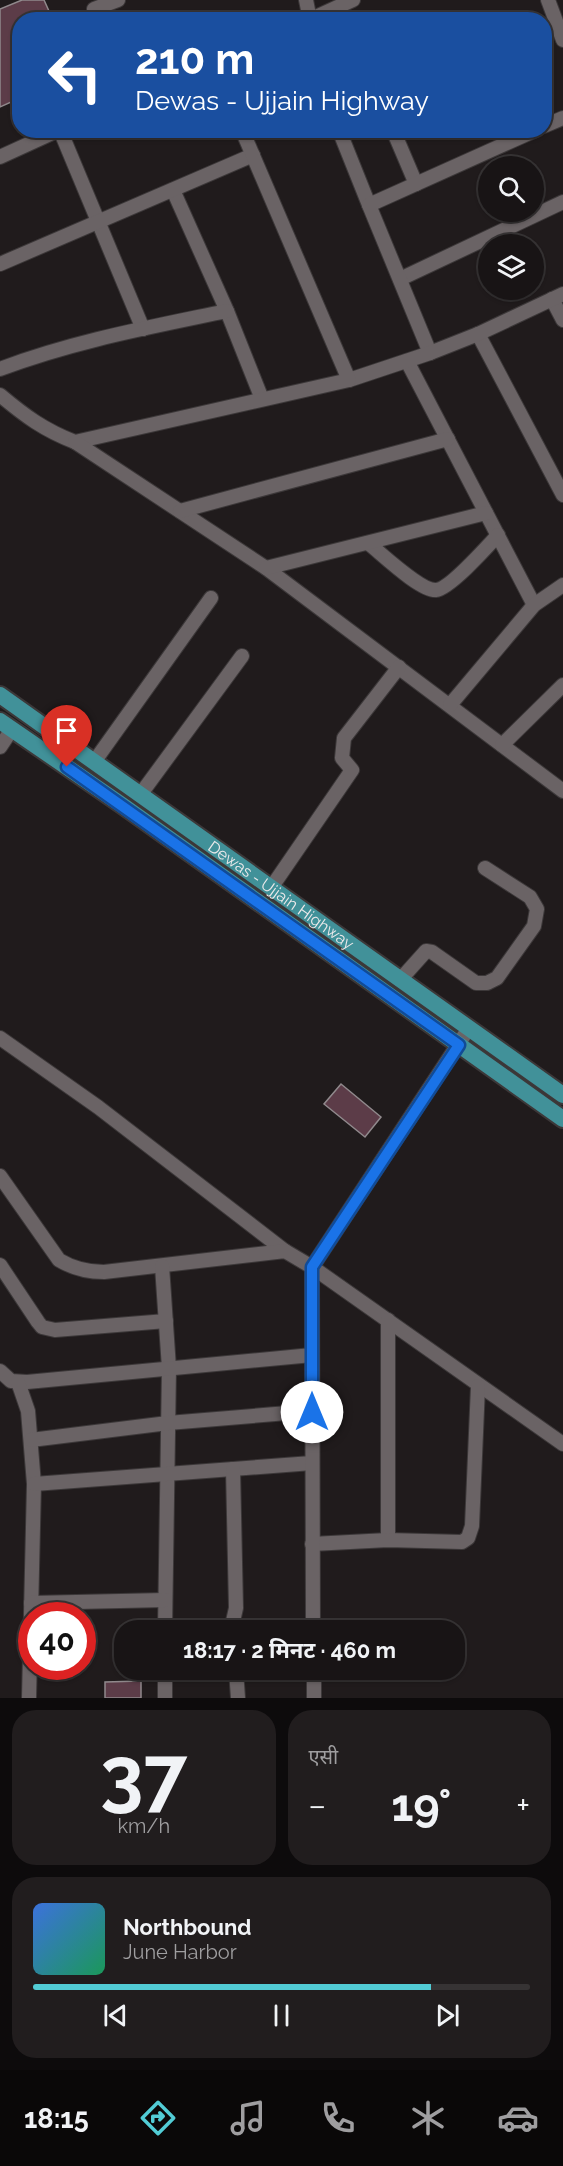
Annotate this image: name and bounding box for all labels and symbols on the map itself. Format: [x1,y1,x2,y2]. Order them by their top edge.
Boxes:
pin [41,705,92,767]
street label: Dewas - Ujjain Highway [204,837,358,954]
position arrow [280,1380,344,1444]
speed limit sign: 40 [18,1602,96,1680]

